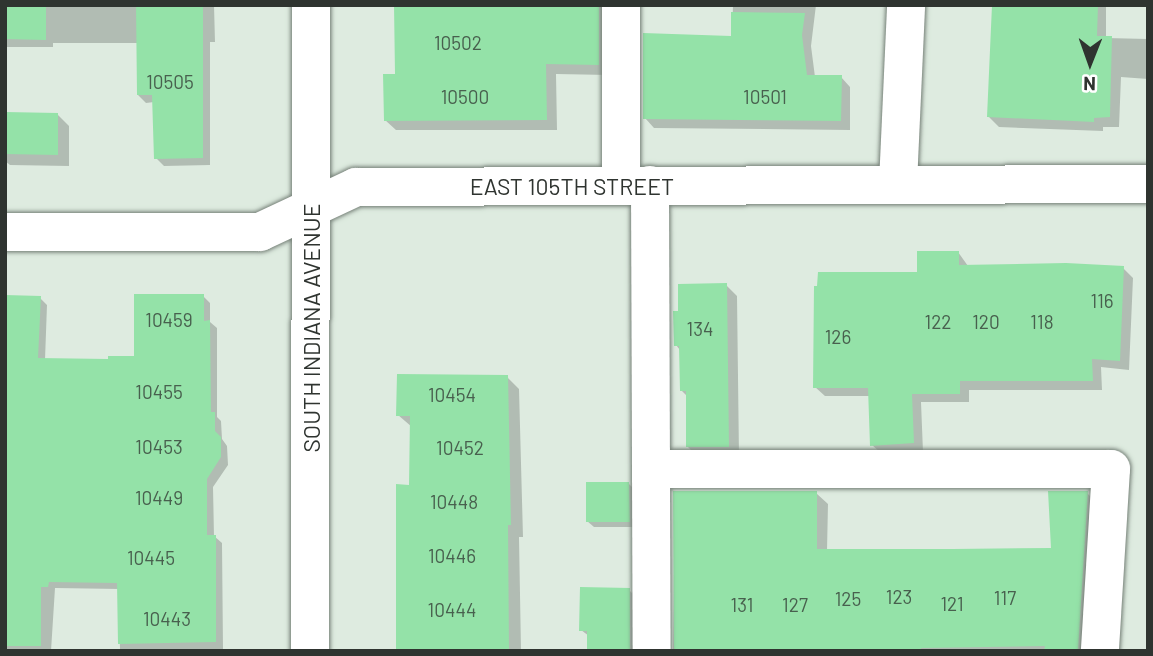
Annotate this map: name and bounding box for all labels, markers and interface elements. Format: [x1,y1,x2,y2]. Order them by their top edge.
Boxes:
north arrow [1055,28,1125,98]
house number: 10502 [434,32,482,54]
house number: 10505 [146,71,194,93]
text: N [1083,73,1096,96]
house number: 10500 [441,86,489,108]
house number: 10501 [743,86,787,108]
street label: EAST 105TH STREET [470,172,674,200]
street label: SOUTH INDIANA AVENUE [297,203,325,453]
house number: 116 [1090,290,1114,312]
house number: 10459 [145,309,193,331]
house number: 122 [924,311,952,333]
house number: 120 [972,311,1000,333]
house number: 118 [1030,311,1054,333]
house number: 134 [687,318,713,340]
house number: 126 [825,326,851,348]
house number: 10455 [135,381,183,403]
house number: 10454 [428,384,476,406]
house number: 10453 [135,436,183,458]
house number: 10452 [436,437,484,459]
house number: 10449 [135,487,183,509]
house number: 10448 [430,491,478,513]
house number: 10446 [428,545,476,567]
house number: 10445 [127,547,175,569]
house number: 123 [886,586,912,608]
house number: 117 [994,587,1016,609]
house number: 125 [835,588,861,610]
house number: 121 [940,593,964,615]
house number: 131 [731,594,753,616]
house number: 127 [782,594,808,616]
house number: 10444 [428,599,476,621]
house number: 10443 [143,608,191,630]

